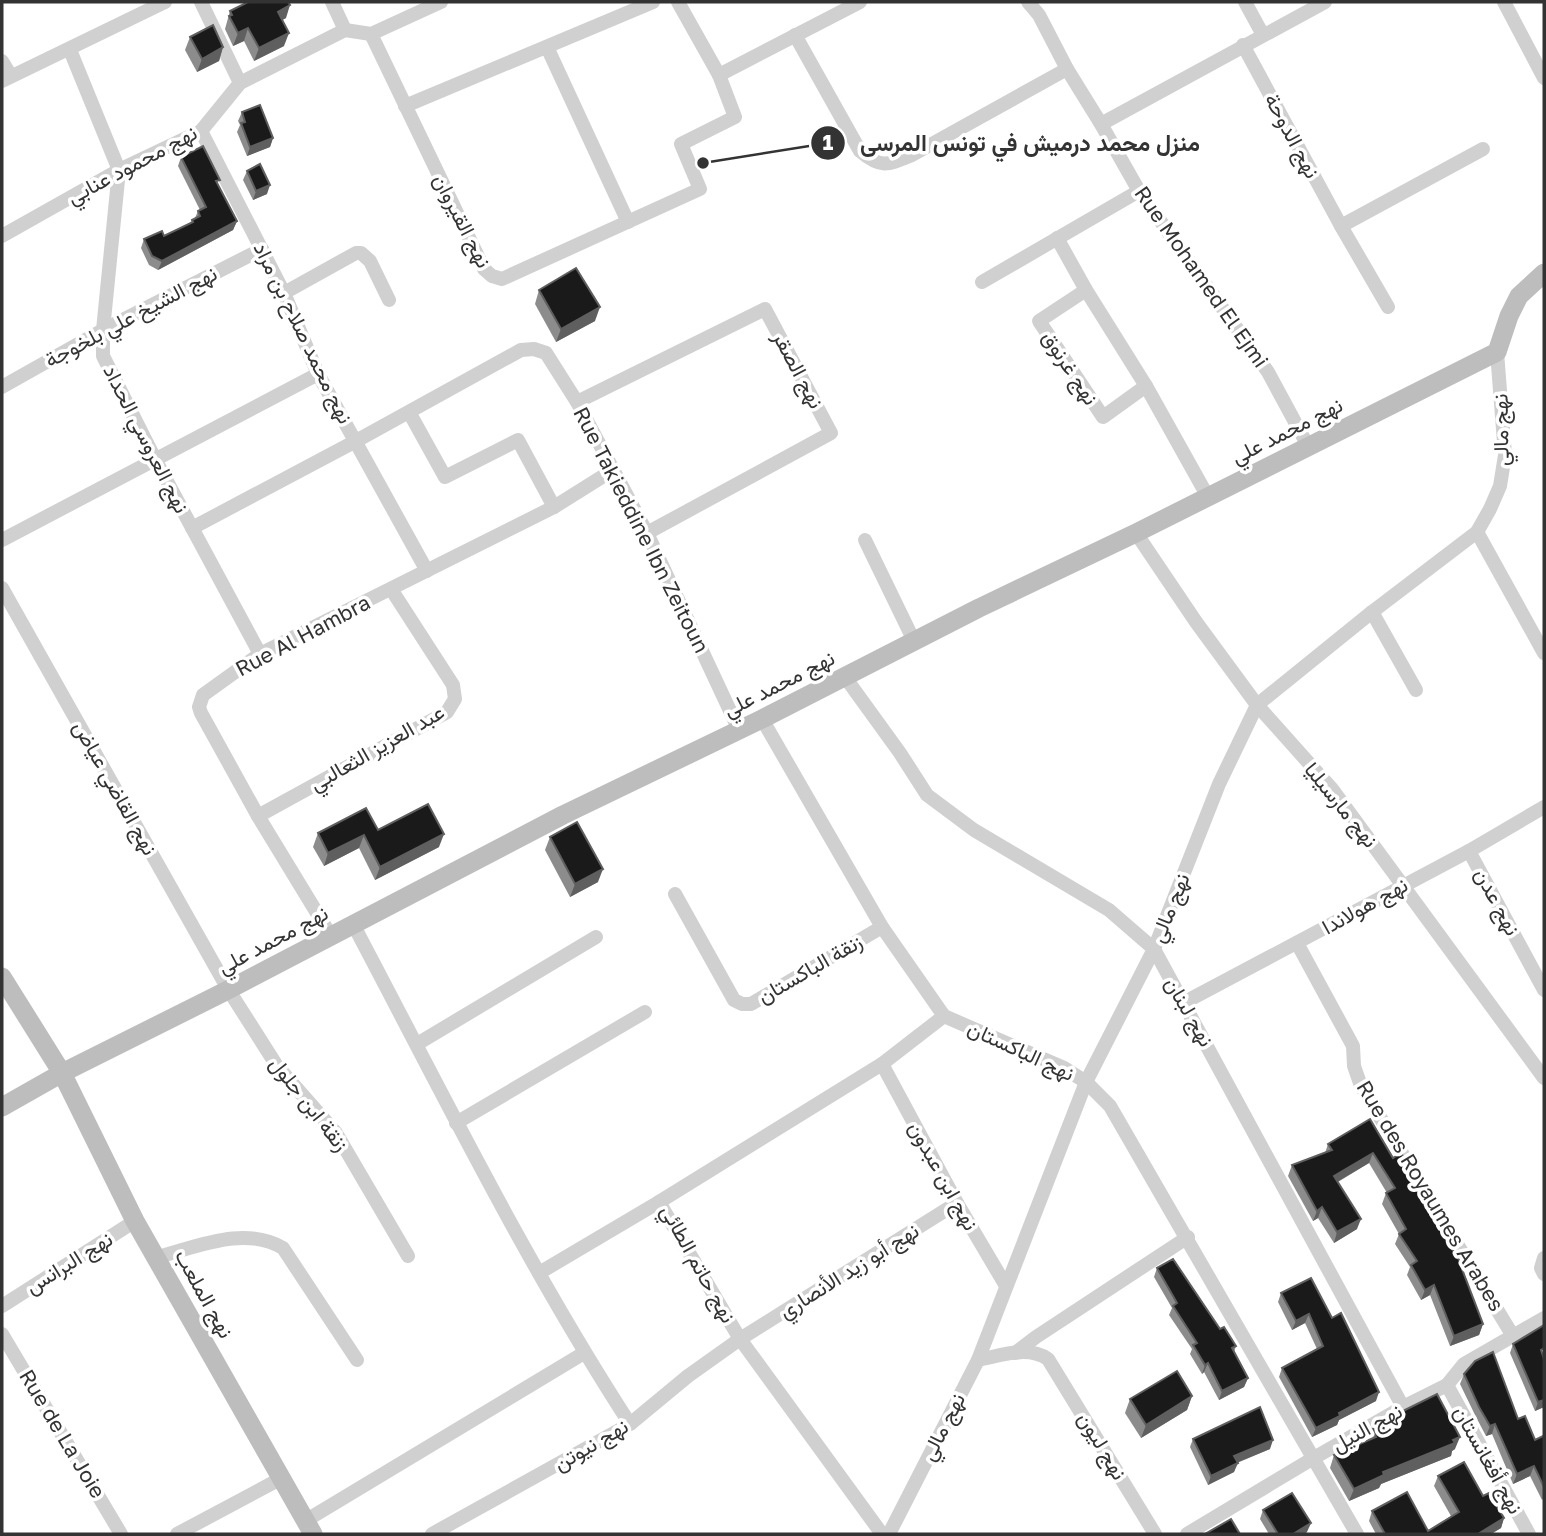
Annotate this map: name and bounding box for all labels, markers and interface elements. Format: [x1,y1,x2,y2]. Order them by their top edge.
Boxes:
street label: نهج الدوحة [1258,89,1326,183]
street label: نهج محمود عنابي [62,119,203,214]
callout: منزل محمد درميش في تونس المرسى [811,121,1214,165]
text: منزل محمد درميش في تونس المرسى [860,128,1200,163]
text: 1 [823,129,834,155]
street label: نهج القيروان [426,169,498,273]
street label: Rue Mohamed El Ejmi [1129,181,1274,372]
street label: نهج محمد صلاح بن مراد [247,237,359,429]
street label: نهج الشيخ علي بلخوجة [40,260,223,377]
street label: نهج غرنوق [1035,325,1105,411]
street label: نهج الصقر [766,326,830,414]
street label: نهج العروسي الحداد [94,360,195,519]
street label: نهج محمد علي [1227,391,1349,474]
street label: نهج مالي [1486,393,1519,466]
street label: Rue Takieddine Ibn Zeitoun [568,402,715,657]
street label: Rue Al Hambra [231,589,374,682]
street label: نهج محمد علي [719,644,841,727]
street label: عبد العزيز الثعالبي [305,698,451,801]
street label: نهج القاضي عياض [64,716,164,862]
street label: نهج مارسيليا [1298,756,1384,854]
street label: نهج عدن [1468,863,1526,941]
street label: نهج مالي [1143,869,1199,948]
street label: نهج هولاندا [1317,871,1413,941]
street label: نهج محمد علي [213,899,335,984]
street label: زنقة الباكستان [752,928,867,1009]
street label: نهج لبنان [1158,972,1220,1052]
street label: نهج الباكستان [963,1014,1079,1088]
street label: زنقة ابن جلول [264,1051,355,1157]
street label: Rue des Royaumes Arabes [1352,1075,1510,1316]
street label: نهج ابن عبدون [902,1116,984,1236]
street label: نهج حاتم الطائي [651,1200,742,1330]
street label: نهج أبو زيد الأنصاري [774,1217,926,1328]
street label: نهج البرانس [20,1225,118,1301]
street label: نهج الملعب [168,1245,240,1343]
street label: Rue de La Joie [14,1364,112,1503]
street label: نهج مالي [914,1388,975,1467]
street label: نهج النيل [1327,1397,1407,1459]
street label: نهج أفغانستان [1447,1401,1529,1519]
street label: نهج ليون [1071,1407,1133,1485]
street label: نهج نيوتن [549,1412,633,1478]

